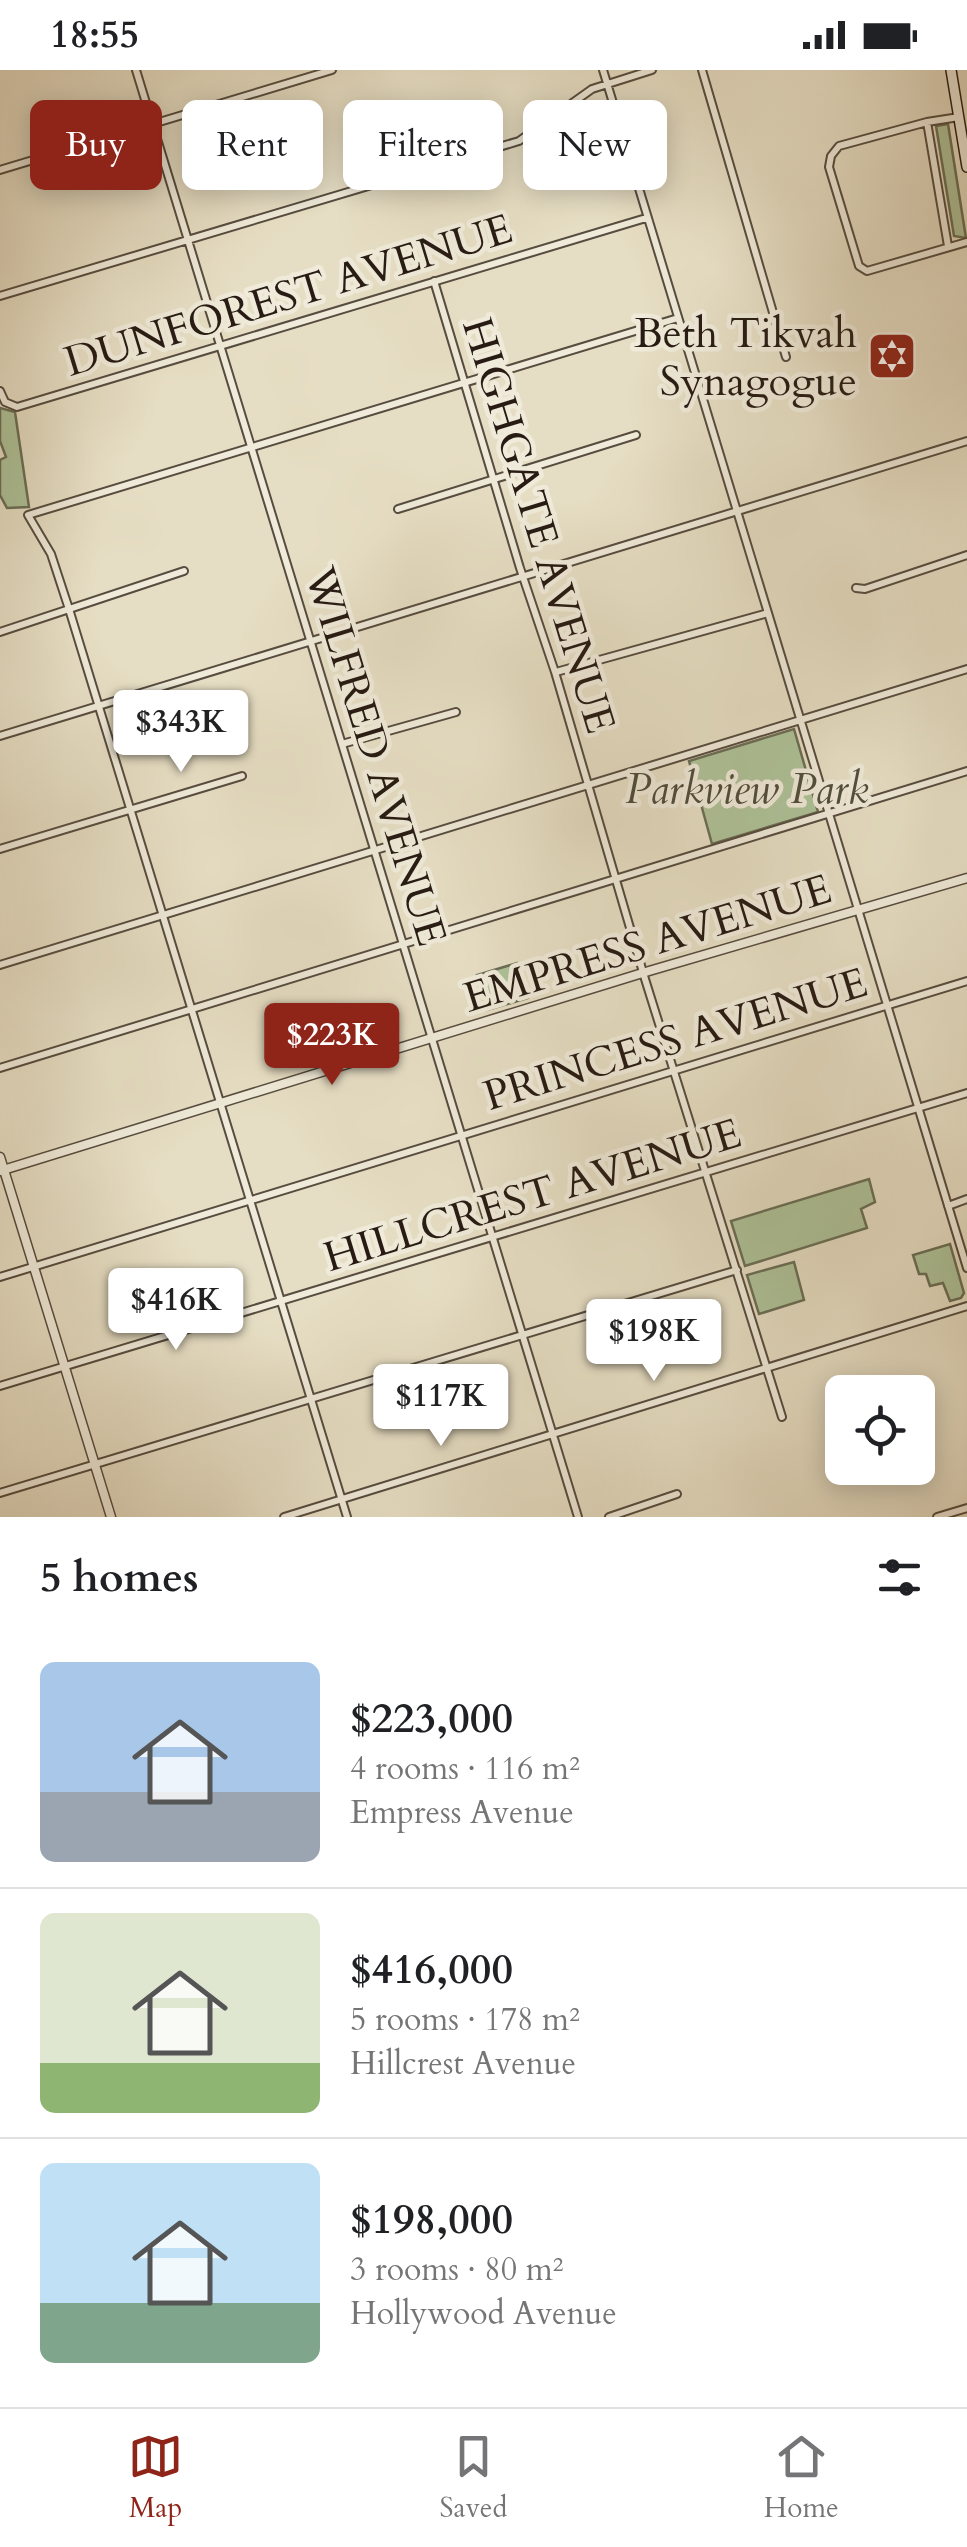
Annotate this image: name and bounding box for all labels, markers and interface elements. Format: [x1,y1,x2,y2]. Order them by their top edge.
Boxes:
text: 18:55 [50,9,139,61]
chip: Buy [30,100,162,190]
chip: Rent [182,100,323,190]
chip: Filters [343,100,503,190]
chip: New [523,100,667,190]
street label: DUNFOREST AVENUE [58,200,519,391]
place label: Beth Tikvah Synagogue [634,305,857,410]
street label: HIGHGATE AVENUE [448,311,629,740]
synagogue icon: Beth Tikvah Synagogue [866,330,918,382]
street label: WILFRED AVENUE [291,559,460,953]
pin: $343K [111,690,251,775]
text: $343K [135,700,227,744]
park label: Parkview Park [625,761,869,818]
street label: EMPRESS AVENUE [457,860,838,1026]
street label: PRINCESS AVENUE [477,954,874,1125]
pin: $223K [262,1003,402,1088]
text: $223K [286,1013,378,1057]
street label: HILLCREST AVENUE [317,1105,748,1286]
pin: $416K [106,1268,246,1353]
text: $416K [130,1278,222,1322]
pin: $198K [584,1299,724,1384]
text: $198K [608,1309,700,1353]
pin: $117K [371,1364,511,1449]
text: $117K [395,1374,487,1418]
map controls [825,1375,935,1485]
button: locate [825,1375,935,1485]
text: 5 homes [40,1549,198,1606]
icon: filters [872,1550,927,1605]
text: $223,000 [350,1690,513,1747]
icon: home [120,1702,240,1822]
text: 4 rooms · 116 m² [350,1747,580,1791]
text: Empress Avenue [350,1791,574,1835]
text: $416,000 [350,1941,513,1998]
icon: home [120,1953,240,2073]
text: 5 rooms · 178 m² [350,1998,580,2042]
text: Hillcrest Avenue [350,2042,576,2086]
text: $198,000 [350,2191,513,2248]
icon: home [120,2203,240,2323]
text: 3 rooms · 80 m² [350,2248,563,2292]
text: Hollywood Avenue [350,2292,617,2336]
tab: Map [128,2429,183,2527]
tab: Saved [440,2429,507,2527]
tab: Home [764,2429,839,2527]

